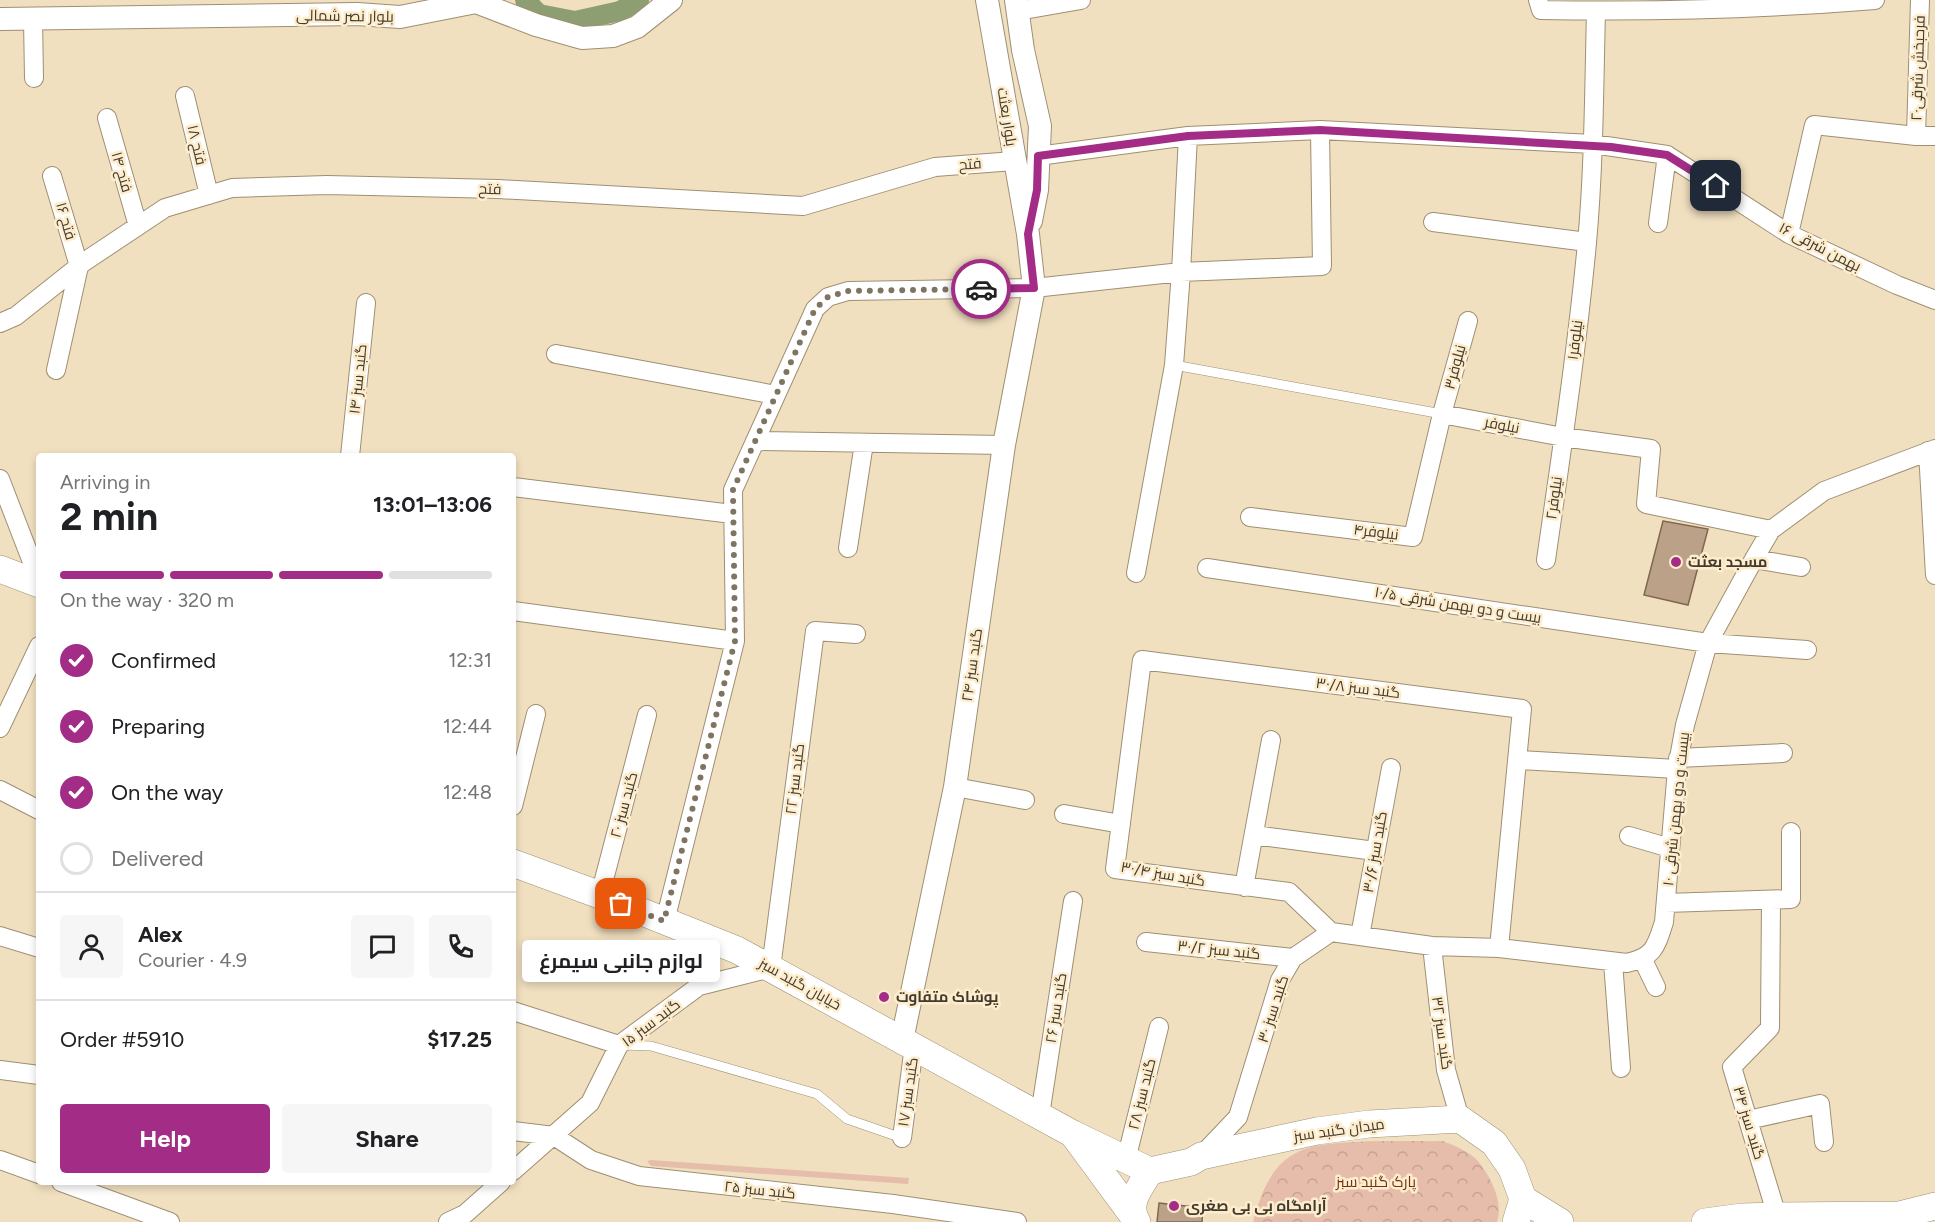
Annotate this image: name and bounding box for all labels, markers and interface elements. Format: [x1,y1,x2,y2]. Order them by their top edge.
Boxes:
street label: بلوار نصر شمالی [296,6,394,27]
street label: فرحبخش شرقی۲۰ [1907,15,1930,121]
street label: بلوار بعثت [993,86,1021,148]
street label: فتح ۱۸ [182,123,210,167]
street label: فتح ۱۴ [106,150,136,195]
street label: فتح [958,154,982,176]
pin [1690,160,1741,211]
icon: home [1699,169,1732,202]
street label: فتح [478,180,502,200]
street label: فتح ۱۶ [50,200,80,243]
street label: بهمن شرقی ۱۶ [1775,219,1864,276]
courier [951,259,1011,319]
icon: car [965,273,998,306]
street label: نیلوفر۱ [1564,319,1586,361]
street label: گنبد سبز ۱۴ [345,343,371,415]
street label: نیلوفر۳ [1440,343,1470,391]
street label: نیلوفر [1482,413,1521,437]
text: Arriving in [60,470,150,494]
street label: نیلوفر۲ [1542,475,1566,521]
text: 13:01–13:06 [373,491,492,518]
text: 2 min [60,493,158,540]
street label: نیلوفر۴ [1352,520,1400,544]
place label: مسجد بعثت [1688,553,1767,571]
marker: مسجد بعثت [1669,555,1683,569]
street label: بیست و دو بهمن شرقی ۱۰/۵ [1373,583,1543,628]
text: On the way · 320 m [60,588,234,612]
street label: گنبد سبز ۲۴ [958,627,986,703]
icon: check [60,644,93,677]
text: Confirmed [111,647,216,674]
text: 12:31 [448,648,492,672]
street label: گنبد سبز ۳۰/۸ [1315,674,1401,702]
icon: check [60,710,93,743]
text: Preparing [111,713,205,740]
text: 12:44 [443,714,492,738]
street label: بیست و دو بهمن شرقی ۱۰ [1659,731,1694,887]
street label: گنبد سبز ۲۲ [782,742,808,816]
street label: گنبد سبز ۲۰ [607,770,641,840]
icon: check [60,776,93,809]
text: On the way [111,779,223,806]
text: 12:48 [443,780,492,804]
street label: گنبد سبز ۳۰/۶ [1359,810,1391,894]
text: Delivered [111,845,204,872]
street label: گنبد سبز ۳۰/۴ [1119,858,1207,890]
pin [595,878,646,929]
icon: bag [604,887,637,920]
button: person [60,915,123,978]
button: chat [351,915,414,978]
button: phone [429,915,492,978]
text: Alex [138,921,183,948]
street label: گنبد سبز ۳۰/۲ [1177,937,1261,963]
callout: لوازم جانبی سیمرغ [522,940,720,982]
text: Courier · 4.9 [138,948,247,972]
text: لوازم جانبی سیمرغ [539,949,703,973]
street label: خیابان گنبد سبز [754,954,844,1015]
street label: گنبد سبز ۲۶ [1042,972,1070,1044]
street label: گنبد سبز ۳۰ [1254,973,1292,1045]
place label: پوشاک متفاوت [896,988,999,1008]
marker: پوشاک متفاوت [877,990,891,1004]
street label: گنبد سبز ۱۵ [618,995,684,1051]
street label: گنبد سبز ۳۲ [1428,995,1456,1071]
text: Order #5910 [60,1026,184,1053]
text: $17.25 [427,1026,492,1053]
street label: گنبد سبز ۱۷ [894,1056,922,1128]
street label: گنبد سبز ۲۸ [1124,1056,1160,1132]
street label: گنبد سبز ۳۴ [1729,1084,1769,1162]
button: Help [60,1104,270,1173]
button: Share [282,1104,492,1173]
street label: میدان گنبد سبز [1291,1115,1386,1146]
park label: پارک گنبد سبز [1335,1173,1416,1192]
street label: گنبد سبز ۲۵ [723,1177,797,1203]
place label: آرامگاه بی بی صغری [1186,1197,1327,1215]
marker: آرامگاه بی بی صغری [1167,1199,1181,1213]

